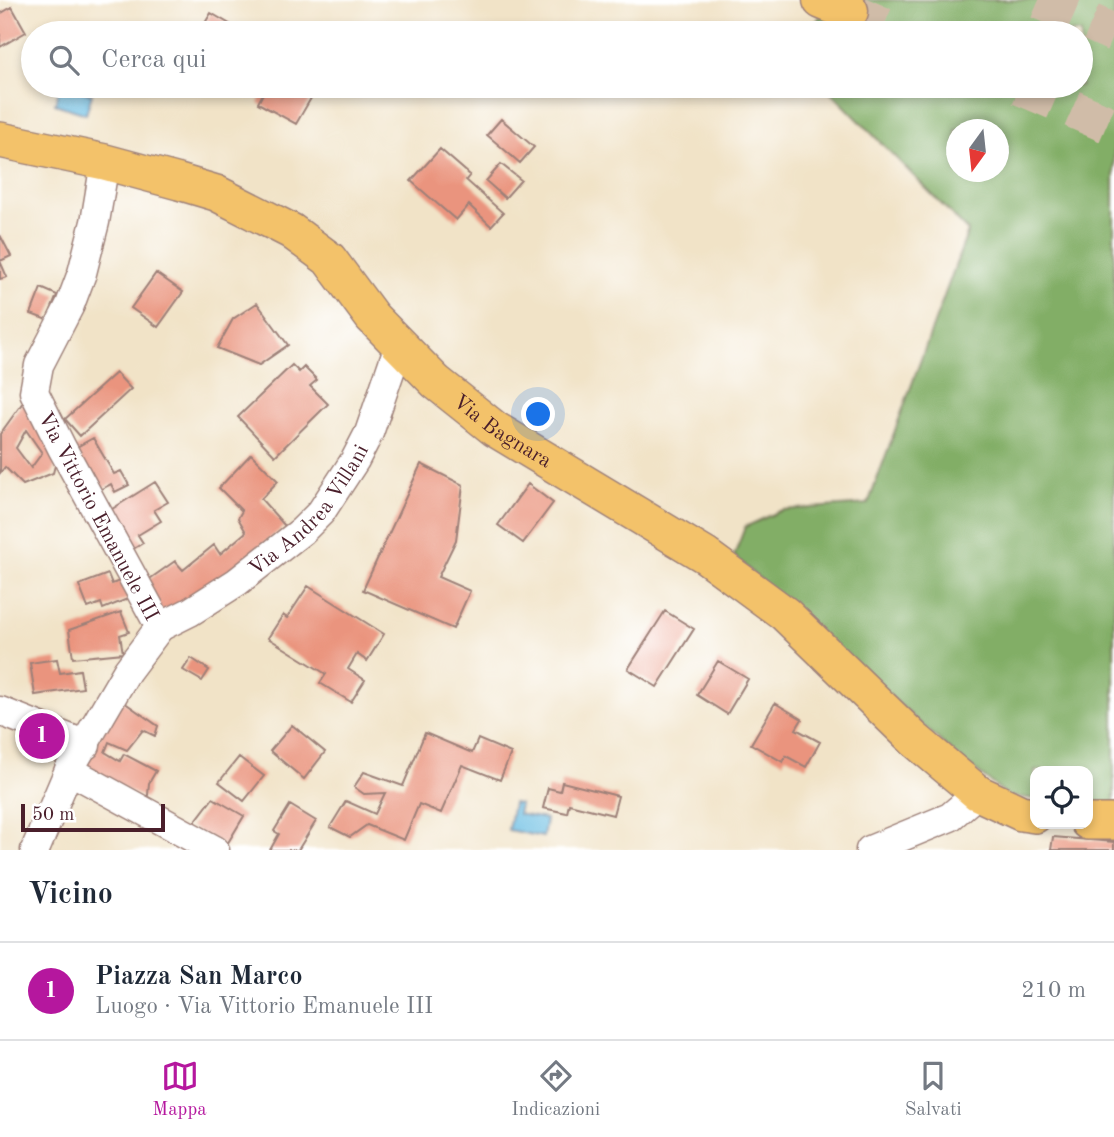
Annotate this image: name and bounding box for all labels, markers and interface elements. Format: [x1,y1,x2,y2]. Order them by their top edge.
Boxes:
search box [21,21,1093,98]
icon: search [45,41,83,79]
text: Cerca qui [101,47,206,73]
north arrow [946,119,1009,182]
street label: Via Bagnara [449,391,555,473]
your location [521,397,555,431]
street label: Via Vittorio Emanuele III [34,409,162,625]
street label: Via Andrea Villani [245,442,373,580]
pin: 1 [19,710,65,762]
map controls [1030,766,1093,829]
button: locate [1030,766,1093,829]
scale bar [21,801,164,833]
text: 50 m [32,806,74,825]
text: Vicino [28,880,113,910]
text: Piazza San Marco [95,964,303,990]
text: 1 [44,979,58,1002]
text: 210 m [1021,979,1086,1002]
text: Luogo · Via Vittorio Emanuele III [95,995,433,1018]
tab: Mappa [152,1057,207,1122]
tab: Indicazioni [511,1057,600,1122]
tab: Salvati [905,1057,962,1122]

